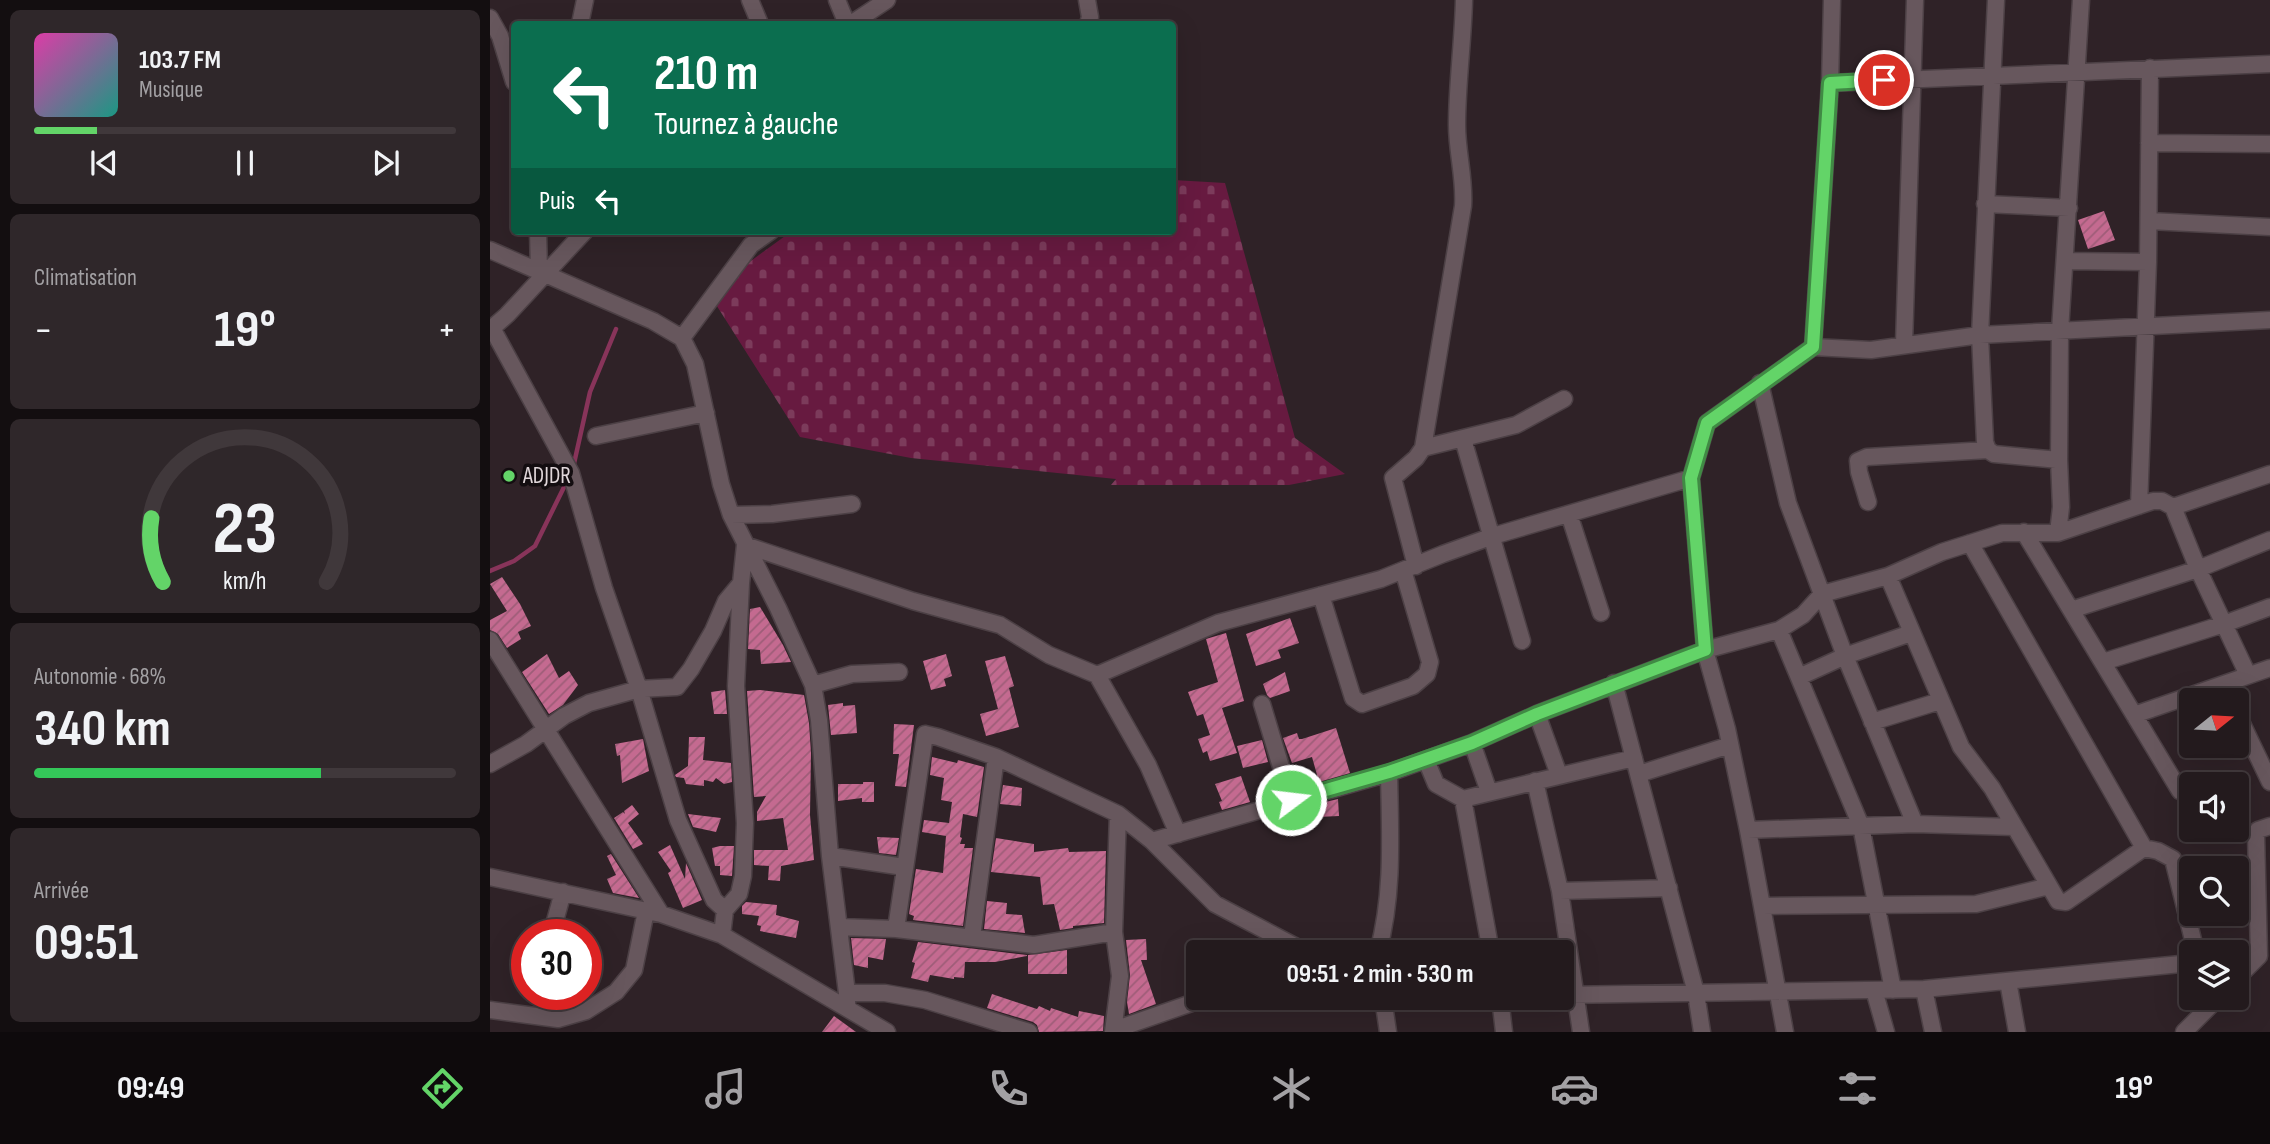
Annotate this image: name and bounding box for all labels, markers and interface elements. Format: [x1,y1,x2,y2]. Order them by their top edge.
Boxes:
text: 103.7 FM [139,45,221,76]
text: 210 m [654,45,758,104]
icon: left [539,49,630,140]
pin [1854,50,1914,110]
icon: arrive [1865,61,1903,99]
text: Musique [139,76,203,104]
text: Tournez à gauche [654,105,839,144]
icon: previous [85,144,123,182]
icon: pause [226,144,264,182]
icon: next [367,144,405,182]
icon: left [589,182,627,220]
text: Puis [539,186,575,217]
text: Climatisation [34,264,137,292]
text: 19° [214,299,276,362]
text: − [34,308,53,353]
text: + [437,308,456,353]
place label: ADJDR [522,462,571,490]
marker: ADJDR [501,468,517,484]
text: 23 [213,486,277,574]
text: km/h [223,566,267,597]
text: Autonomie · 68% [34,663,166,691]
north arrow [2179,688,2249,758]
map controls [2179,688,2249,1010]
text: 340 km [34,698,171,761]
position arrow [1254,763,1328,837]
button: sound [2179,772,2249,842]
button: search [2179,856,2249,926]
text: Arrivée [34,877,89,905]
text: 09:51 [34,912,138,975]
speed limit sign: 30 [511,919,602,1010]
button: layers [2179,940,2249,1010]
text: 09:51 · 2 min · 530 m [1286,959,1474,990]
icon: directions [418,1064,467,1113]
icon: music [701,1064,750,1113]
icon: phone [984,1064,1033,1113]
icon: climate [1267,1064,1316,1113]
icon: car [1550,1064,1599,1113]
icon: filters [1833,1064,1882,1113]
text: 09:49 [117,1069,185,1108]
text: 19° [2115,1069,2153,1108]

